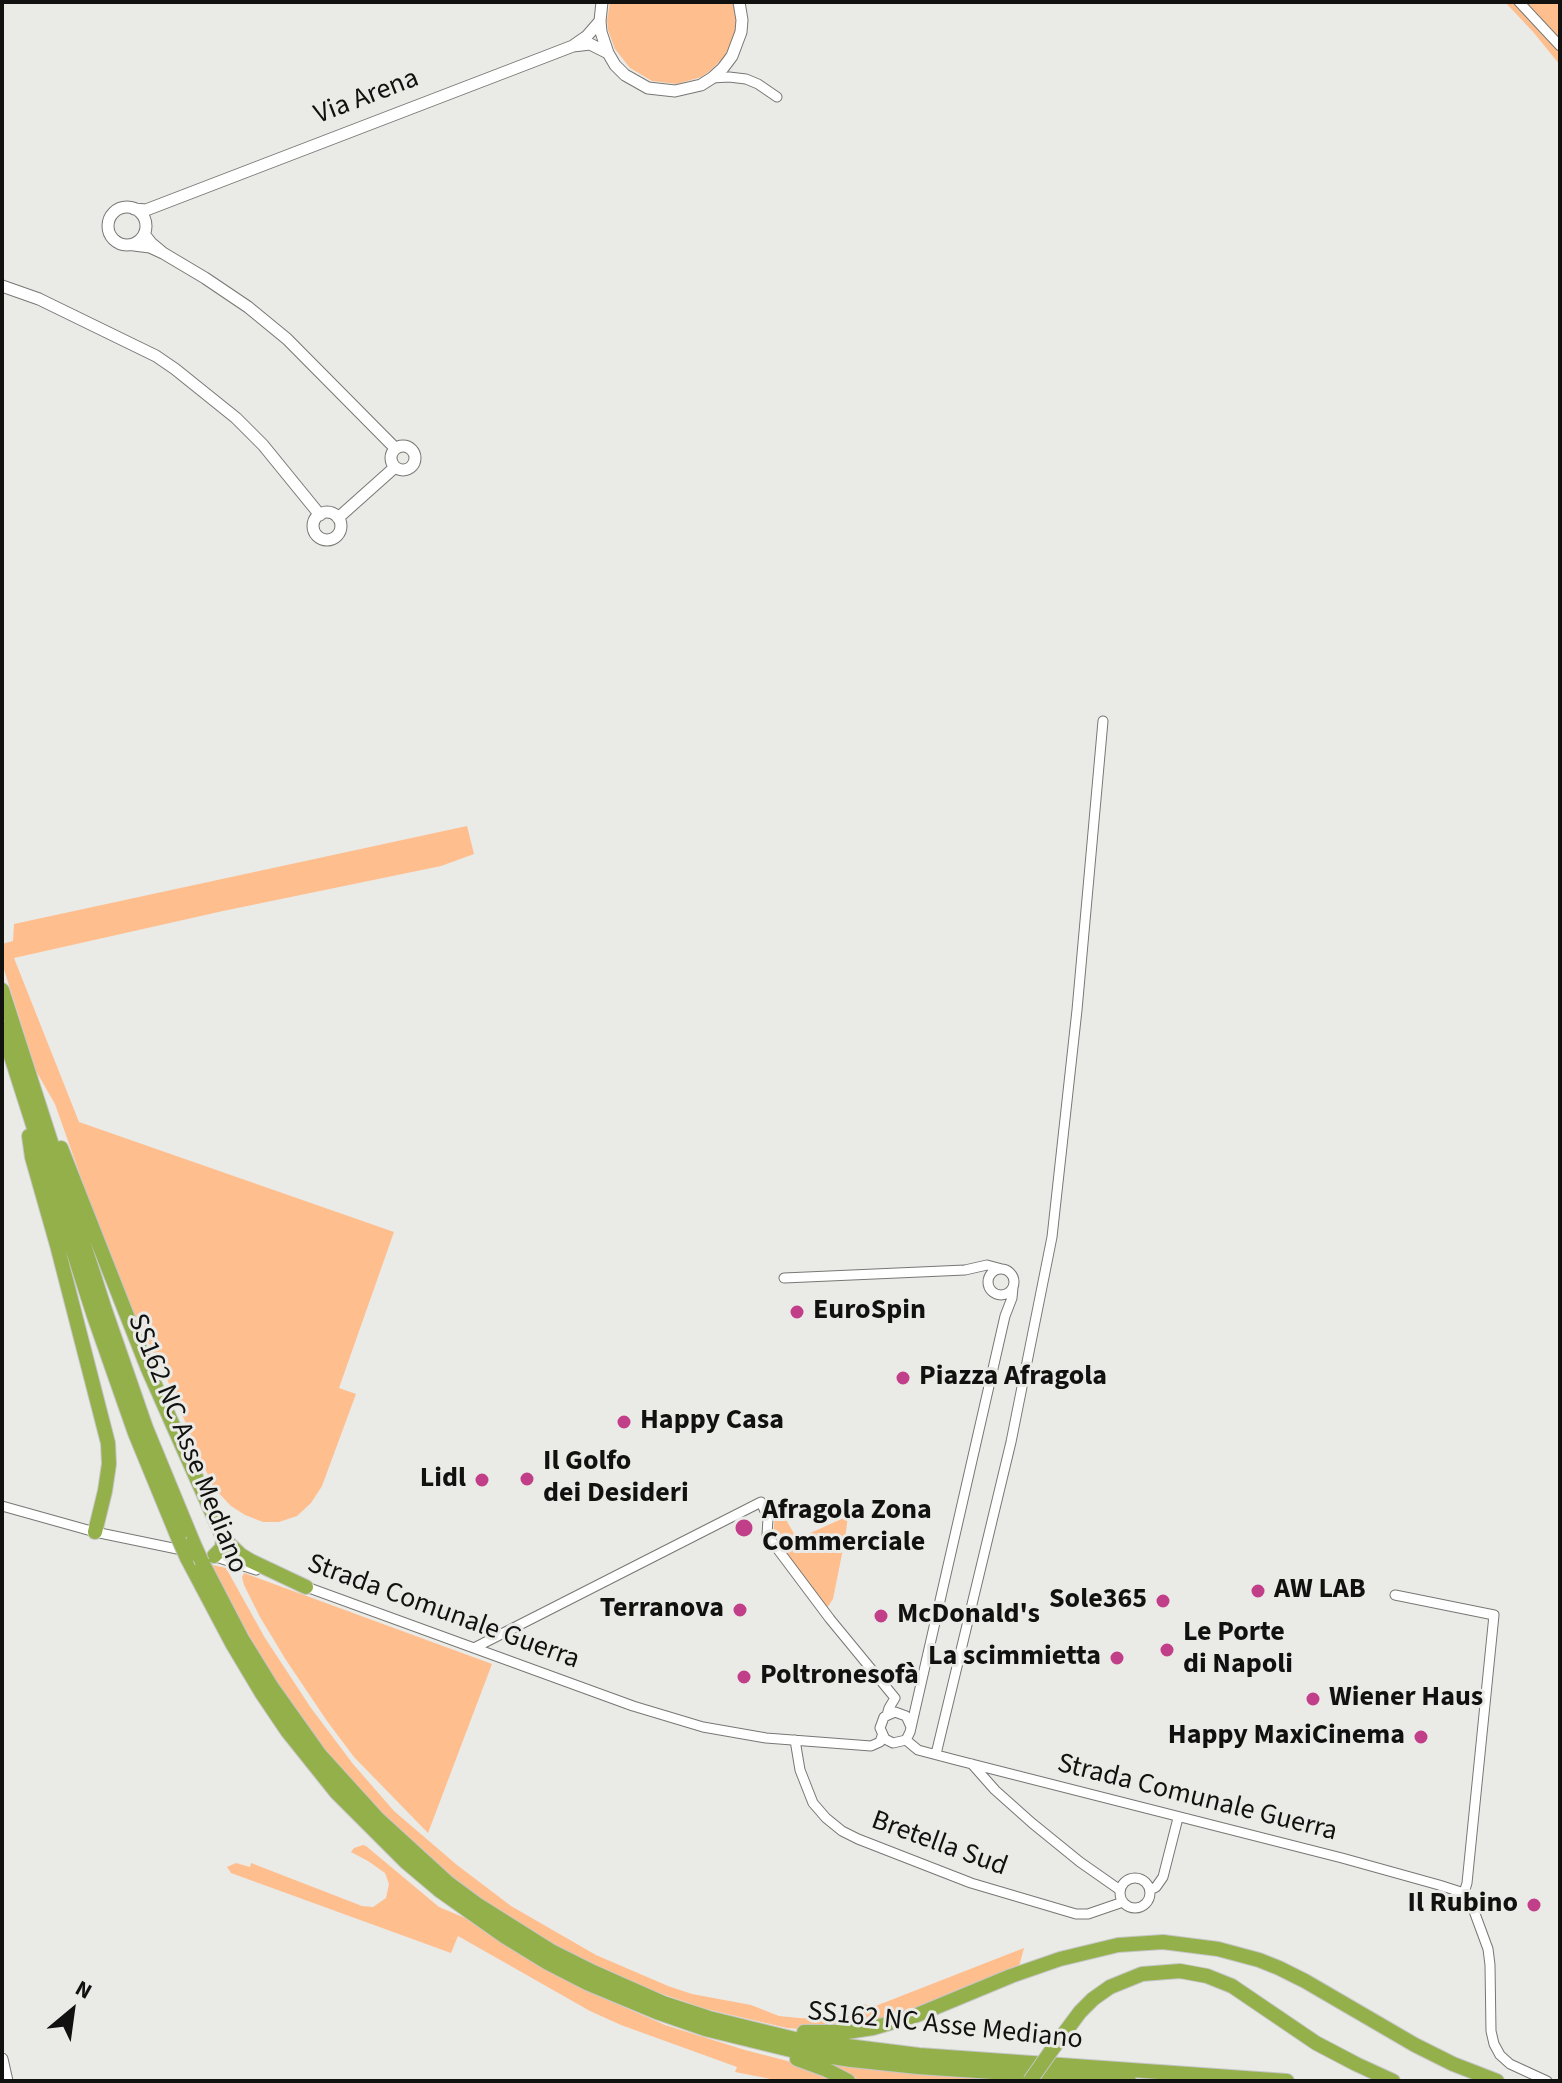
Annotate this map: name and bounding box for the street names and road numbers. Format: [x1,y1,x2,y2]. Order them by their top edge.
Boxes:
street label: Via Arena [310,63,424,133]
street label: SS162 NC Asse Mediano [119,1309,253,1579]
street label: Strada Comunale Guerra [302,1548,584,1678]
street label: Strada Comunale Guerra [1054,1748,1340,1850]
street label: Bretella Sud [866,1805,1012,1885]
street label: SS162 NC Asse Mediano [806,1996,1084,2058]

